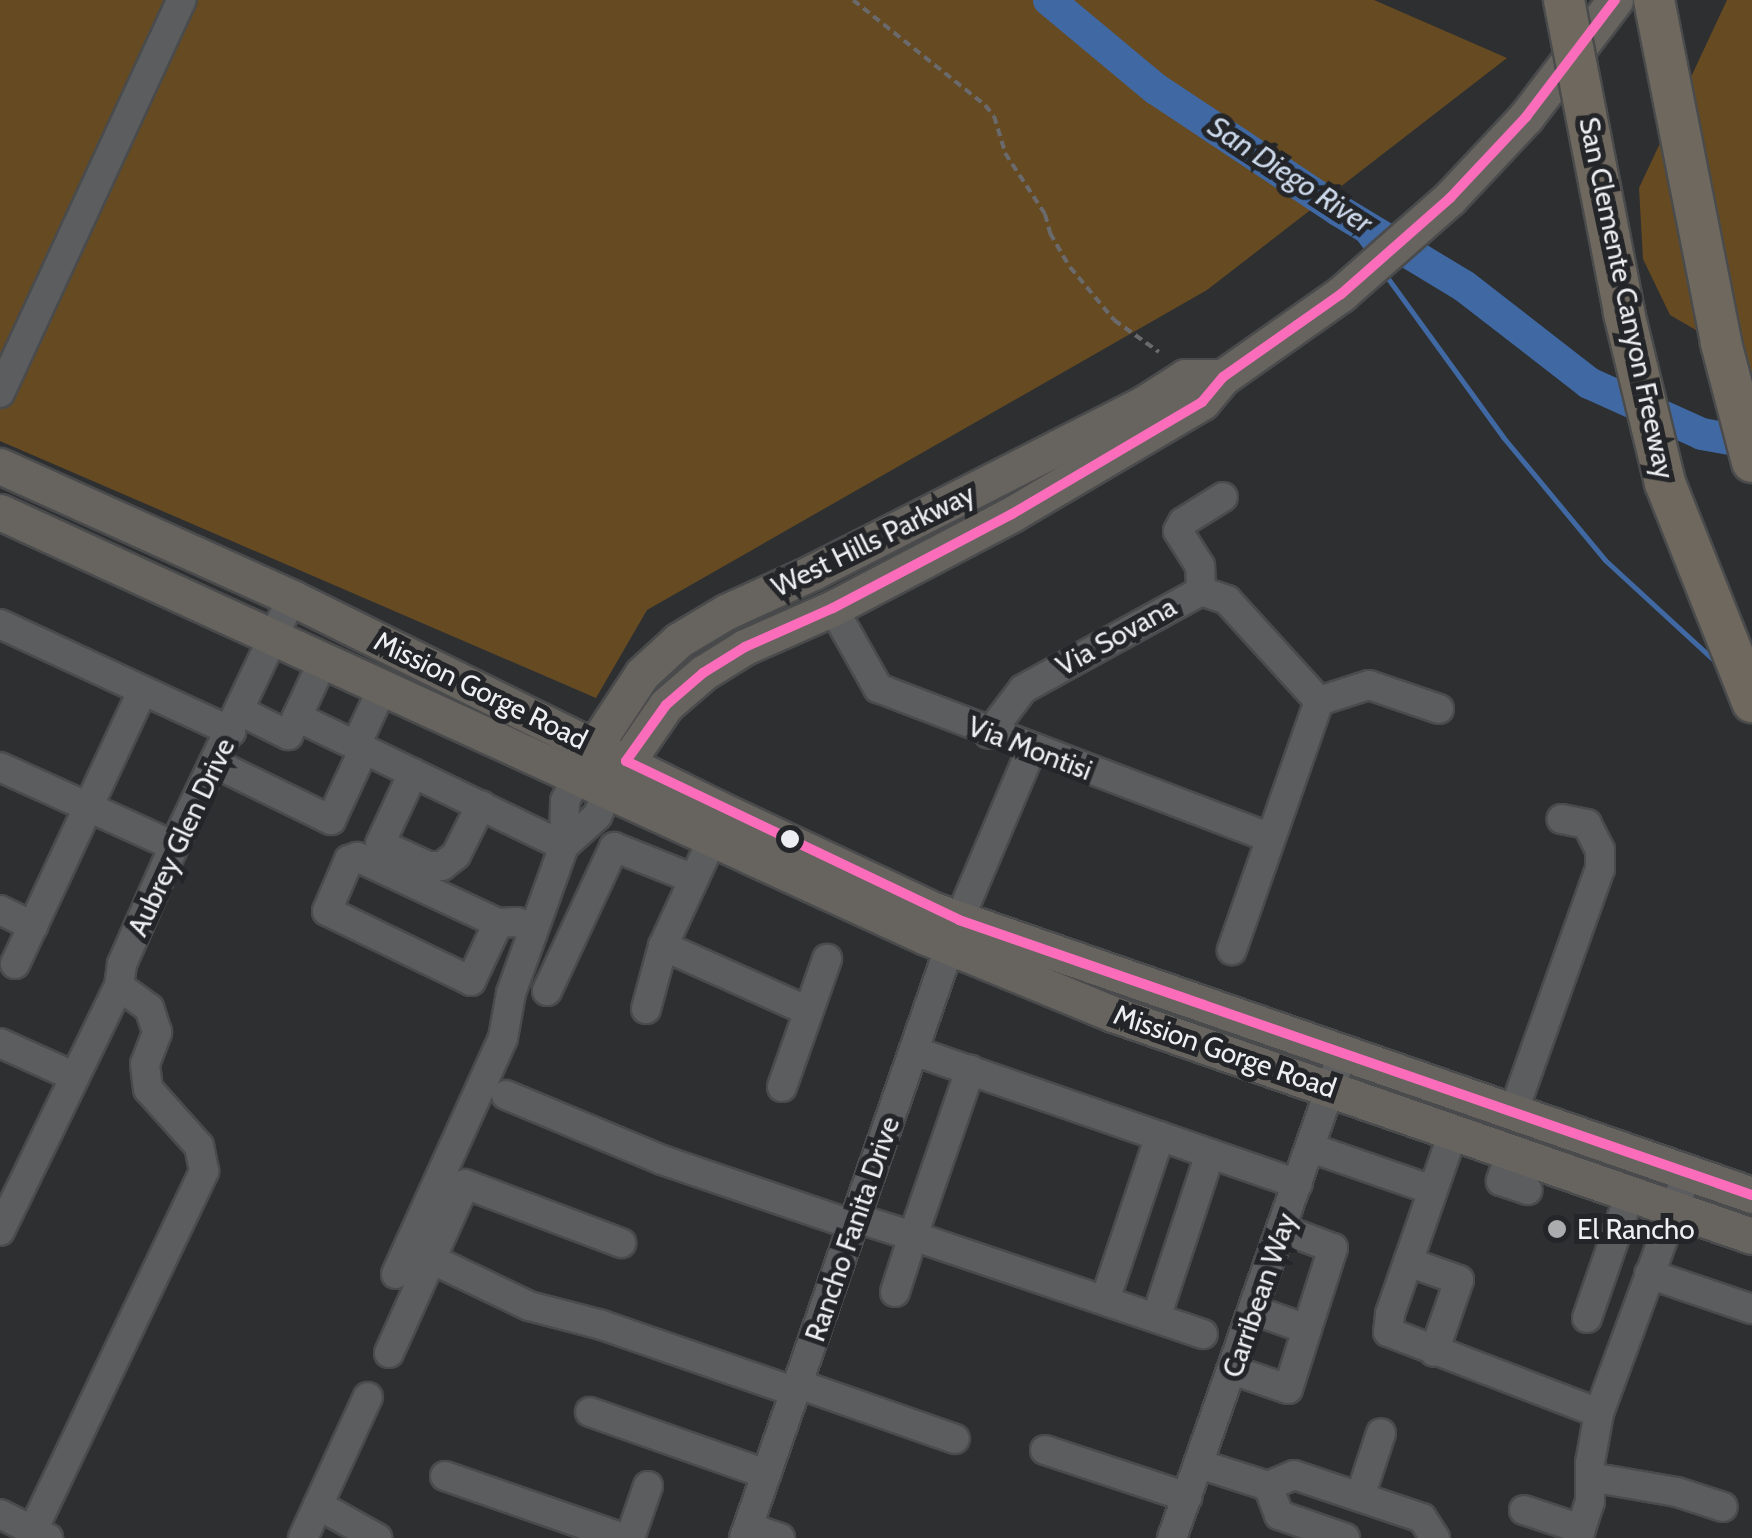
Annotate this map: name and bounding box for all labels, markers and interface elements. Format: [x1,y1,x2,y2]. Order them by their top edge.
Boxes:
water label: San Diego River [1201,109,1379,241]
street label: San Clemente Canyon Freeway [1572,114,1682,482]
street label: West Hills Parkway [766,476,980,604]
street label: Via Sovana [1050,589,1182,683]
street label: Mission Gorge Road [369,624,593,756]
street label: Via Montisi [963,709,1097,787]
street label: Aubrey Glen Drive [120,733,242,941]
unlabelled marker [780,829,800,849]
street label: Mission Gorge Road [1109,997,1341,1105]
street label: Rancho Fanita Drive [798,1112,906,1346]
street label: Carribean Way [1215,1208,1303,1382]
place label: El Rancho [1577,1212,1695,1246]
marker: El Rancho [1546,1218,1568,1240]

